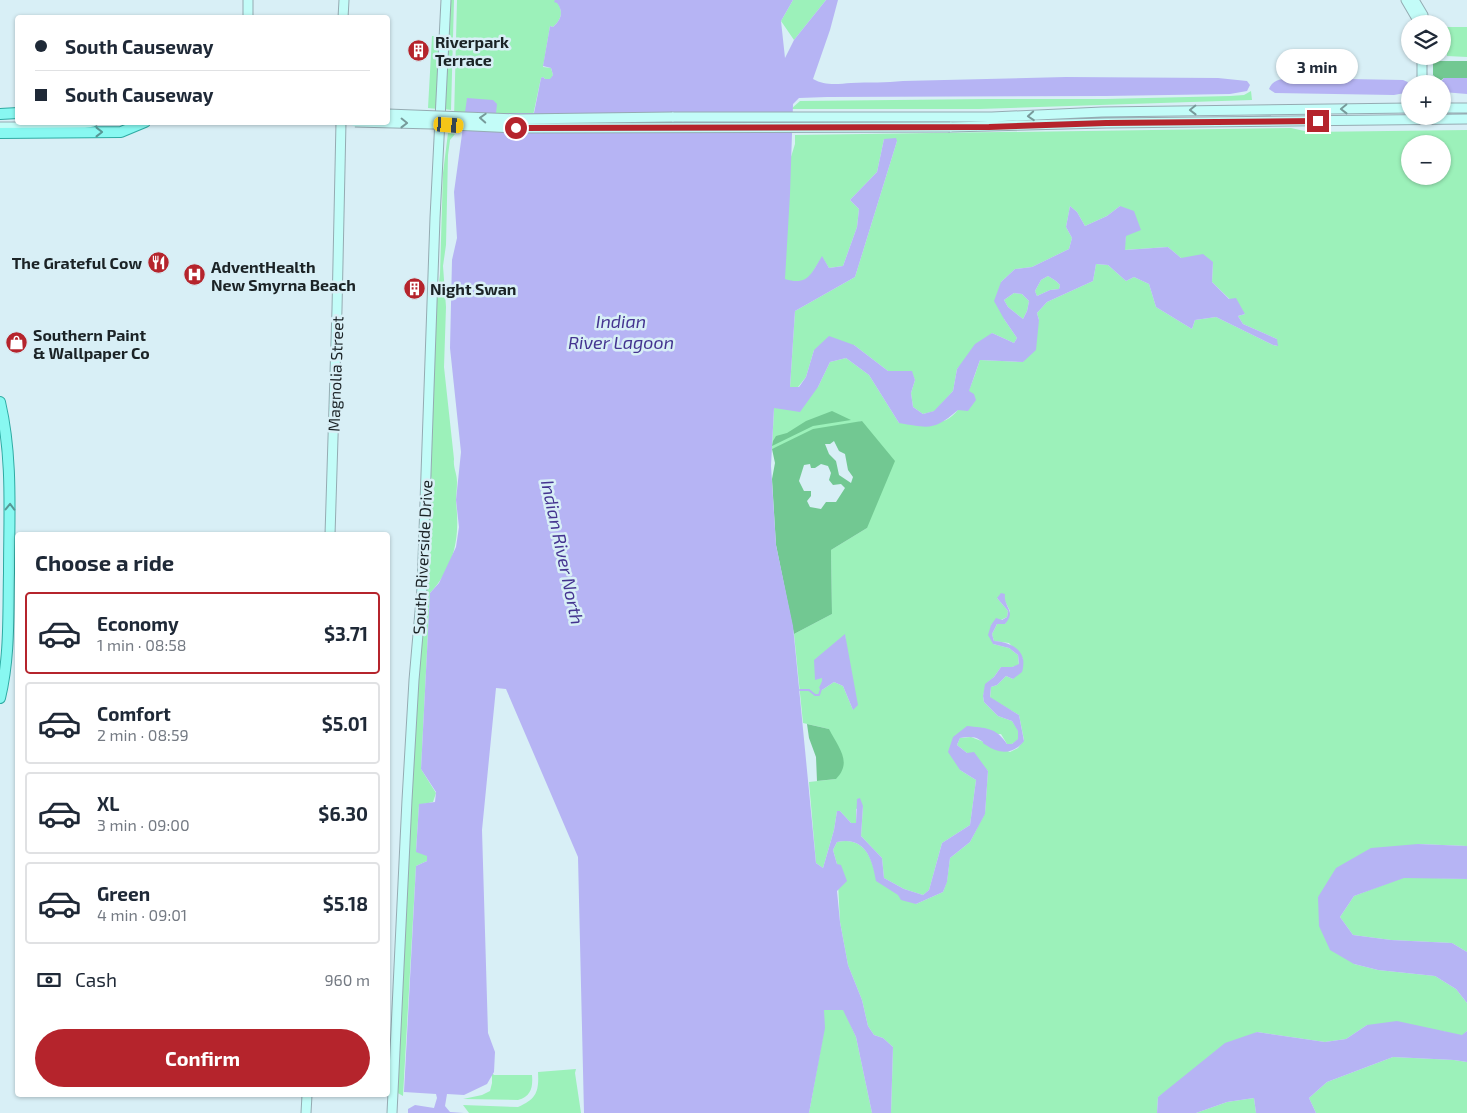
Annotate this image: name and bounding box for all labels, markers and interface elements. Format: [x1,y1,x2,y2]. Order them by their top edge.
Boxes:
map controls [1401,15,1451,185]
button: layers [1401,15,1451,65]
place label: Riverpark Terrace [435,32,509,69]
text: South Causeway [65,35,214,58]
building icon: Riverpark Terrace [407,38,431,62]
callout: 3 min [1277,48,1359,84]
text: 3 min [1297,57,1337,76]
button: + [1401,75,1451,125]
text: South Causeway [65,83,214,106]
one-way arrow [1340,104,1348,114]
one-way arrow [1189,105,1197,115]
one-way arrow [1027,110,1035,121]
route end [1307,110,1329,132]
one-way arrow [479,112,487,123]
car [433,116,464,134]
route start [505,117,527,139]
one-way arrow [400,118,408,128]
one-way arrow [96,127,103,137]
button: − [1401,135,1451,185]
restaurant icon: The Grateful Cow [146,250,170,274]
place label: The Grateful Cow [12,253,142,272]
place label: AdventHealth New Smyrna Beach [211,257,356,295]
hospital icon: AdventHealth New Smyrna Beach [183,263,207,287]
building icon: Night Swan [402,276,426,300]
place label: Night Swan [430,279,517,298]
water label: Indian River Lagoon [568,310,674,353]
street label: Magnolia Street [323,316,347,432]
place label: Southern Paint & Wallpaper Co [33,325,150,362]
shop icon: Southern Paint & Wallpaper Co [5,331,29,355]
water label: Indian River North [537,478,589,626]
street label: South Riverside Drive [408,479,436,635]
one-way arrow [5,502,15,510]
text: Choose a ride [35,549,174,575]
icon: car [37,611,82,656]
text: Economy [97,612,179,635]
text: $3.71 [324,622,368,645]
text: 1 min · 08:58 [97,635,187,654]
icon: car [37,701,82,746]
text: Comfort [97,702,171,725]
text: $5.01 [322,712,368,735]
text: 2 min · 08:59 [97,725,189,744]
icon: car [37,791,82,836]
text: XL [97,792,119,815]
text: $6.30 [318,802,368,825]
text: 3 min · 09:00 [97,815,190,834]
icon: car [37,881,82,926]
text: Green [97,882,150,905]
text: $5.18 [323,892,368,915]
text: 4 min · 09:01 [97,905,187,924]
icon: cash [35,966,63,994]
text: Cash [75,968,117,991]
text: 960 m [324,970,370,989]
button: Confirm [35,1029,370,1087]

